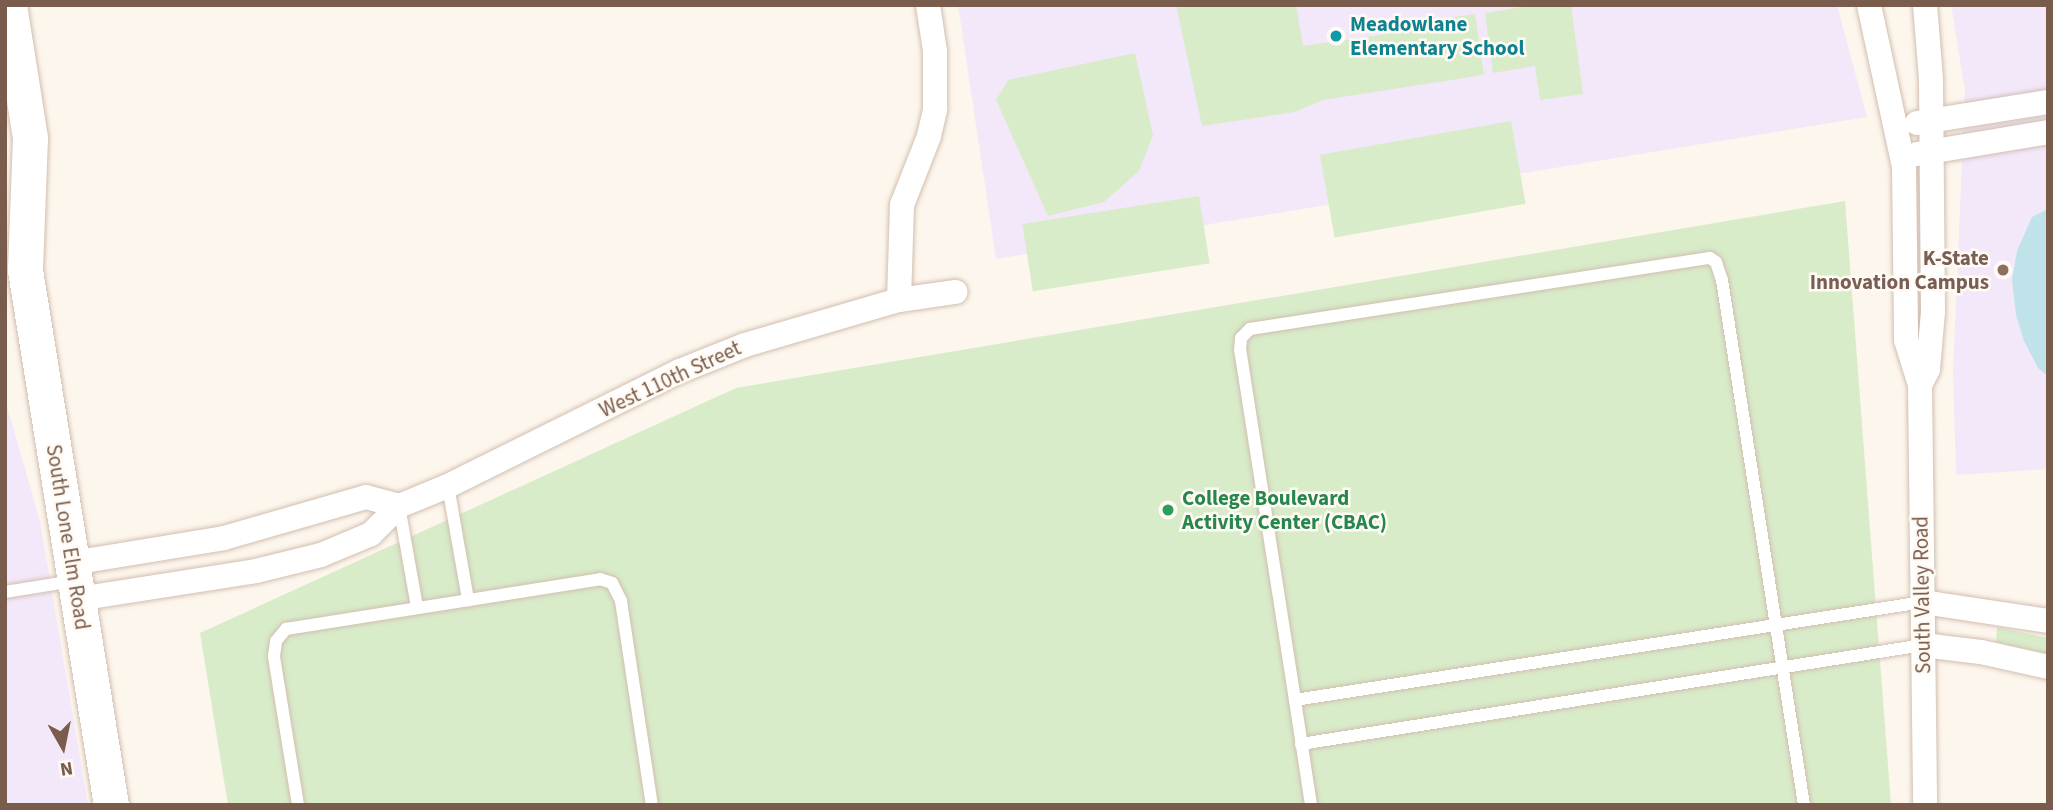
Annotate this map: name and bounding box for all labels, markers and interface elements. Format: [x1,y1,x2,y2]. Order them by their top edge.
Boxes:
place label: Meadowlane Elementary School [1350,11,1524,61]
marker: Meadowlane Elementary School [1328,28,1344,44]
place label: K-State Innovation Campus [1810,245,1989,295]
marker: K-State Innovation Campus [1995,262,2011,278]
street label: West 110th Street [595,335,745,423]
street label: South Lone Elm Road [41,443,95,631]
place label: College Boulevard Activity Center (CBAC) [1182,485,1387,535]
marker: College Boulevard Activity Center (CBAC) [1160,502,1176,518]
street label: South Valley Road [1908,516,1936,674]
north arrow [28,712,98,782]
text: N [58,754,75,783]

